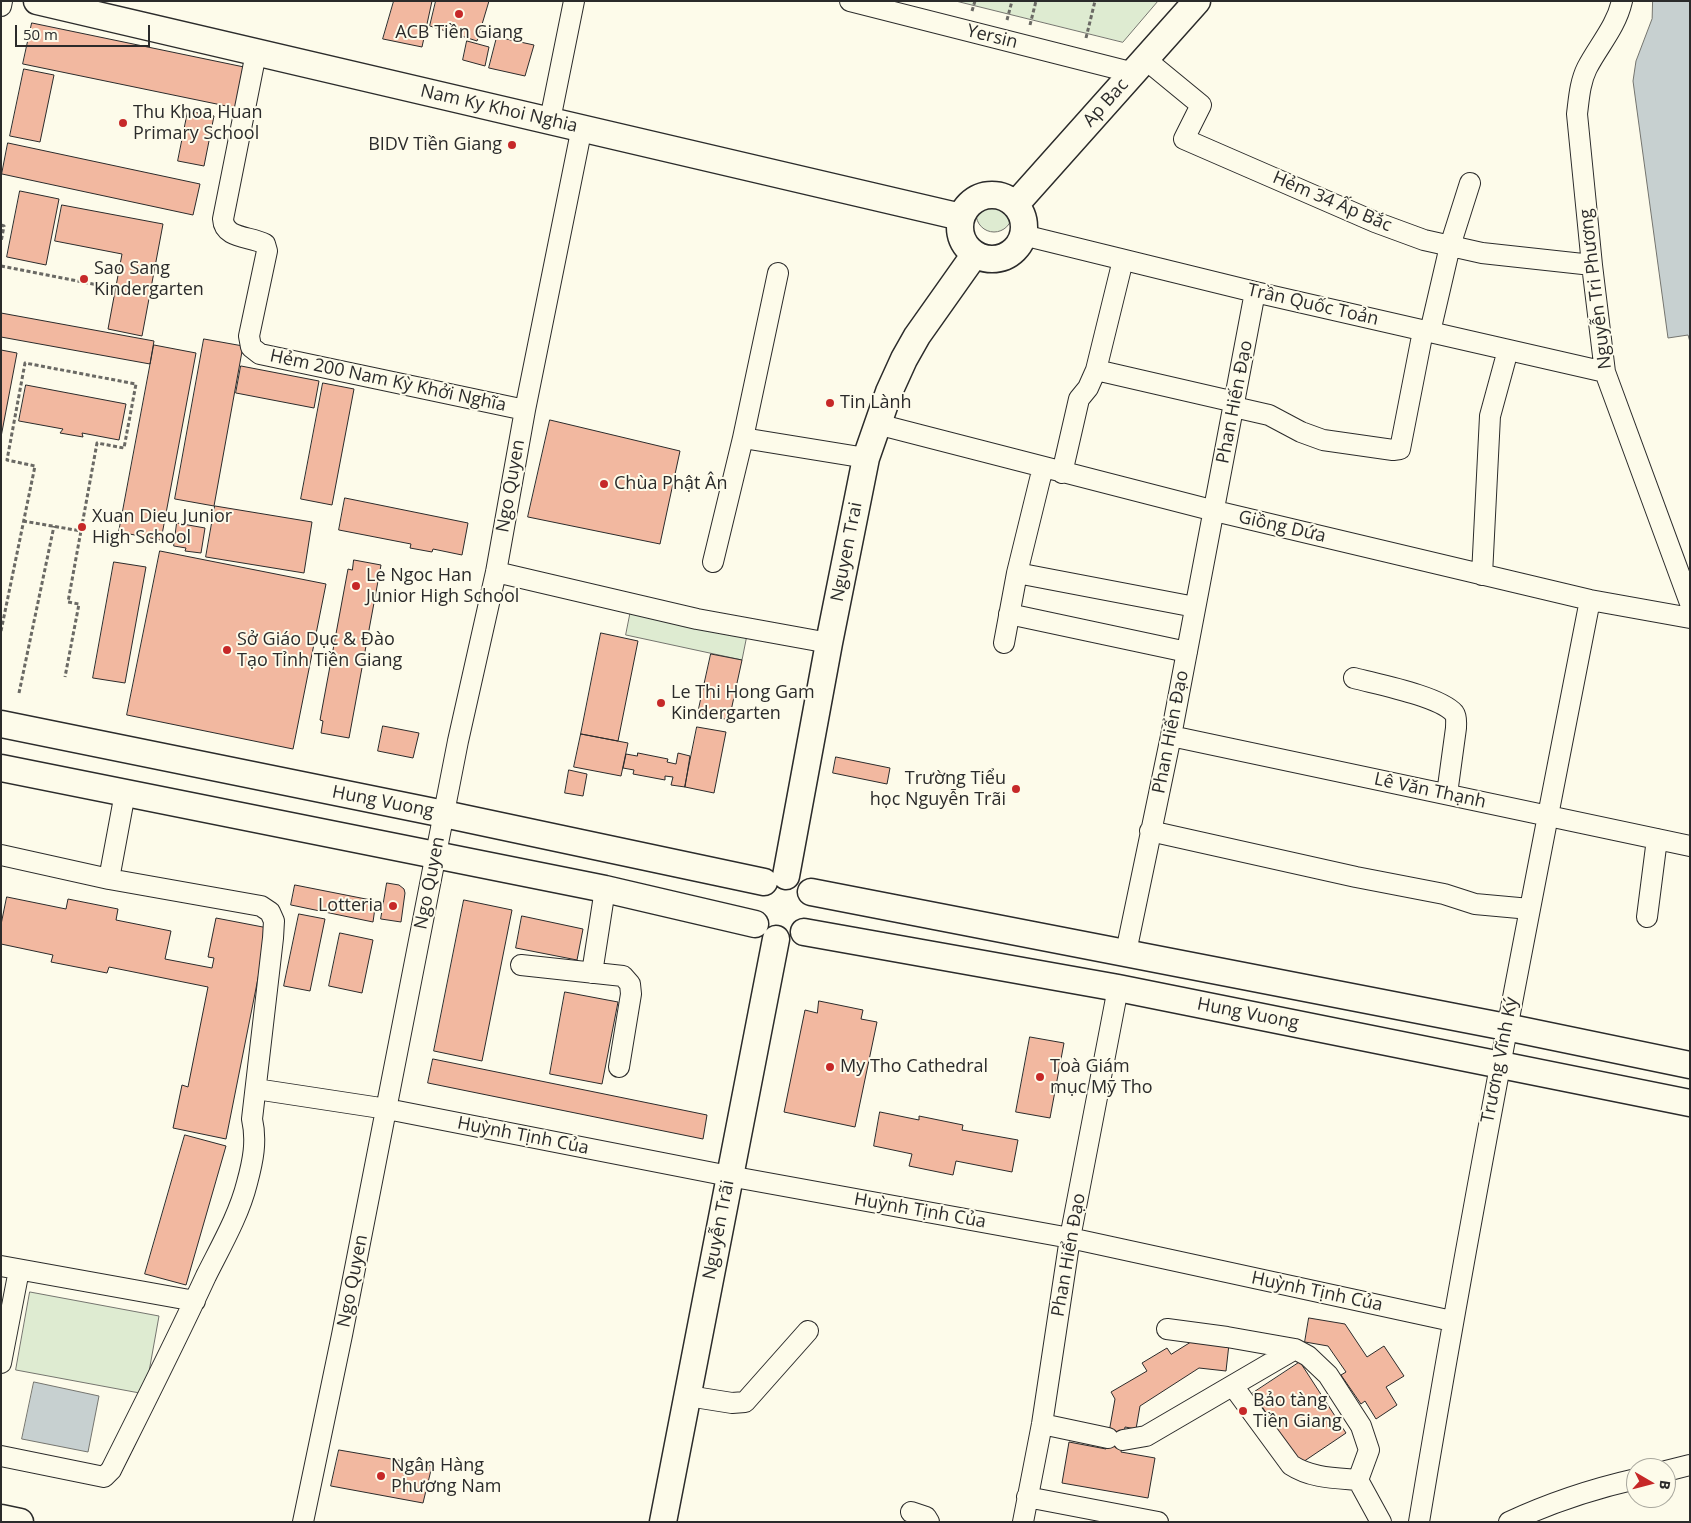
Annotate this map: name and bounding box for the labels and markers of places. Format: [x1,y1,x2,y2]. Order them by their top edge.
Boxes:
marker: ACB Tiền Giang [453,8,465,20]
place label: ACB Tiền Giang [395,22,523,44]
place label: Thu Khoa Huan Primary School [133,102,263,144]
marker: Thu Khoa Huan Primary School [117,117,129,129]
place label: BIDV Tiền Giang [368,134,502,156]
marker: BIDV Tiền Giang [506,139,518,151]
place label: Sao Sang Kindergarten [94,258,204,300]
marker: Sao Sang Kindergarten [78,273,90,285]
place label: Tin Lành [840,392,912,414]
marker: Tin Lành [824,397,836,409]
place label: Chùa Phật Ân [614,473,727,495]
marker: Chùa Phật Ân [598,478,610,490]
place label: Xuan Dieu Junior High School [92,506,232,548]
marker: Xuan Dieu Junior High School [76,521,88,533]
place label: Le Ngoc Han Junior High School [366,565,519,608]
marker: Le Ngoc Han Junior High School [350,580,362,592]
place label: Sở Giáo Dục & Đào Tạo Tỉnh Tiền Giang [237,629,402,672]
marker: Sở Giáo Dục & Đào Tạo Tỉnh Tiền Giang [221,644,233,656]
place label: Le Thi Hong Gam Kindergarten [671,682,815,724]
marker: Le Thi Hong Gam Kindergarten [655,697,667,709]
place label: Trường Tiểu học Nguyễn Trãi [870,768,1006,811]
marker: Trường Tiểu học Nguyễn Trãi [1010,783,1022,795]
place label: Lotteria [318,895,383,917]
marker: Lotteria [387,900,399,912]
place label: My Tho Cathedral [840,1056,988,1078]
place label: Toà Giám mục Mỹ Tho [1050,1056,1153,1098]
marker: My Tho Cathedral [824,1061,836,1073]
marker: Toà Giám mục Mỹ Tho [1034,1071,1046,1083]
place label: Bảo tàng Tiền Giang [1253,1390,1342,1432]
marker: Bảo tàng Tiền Giang [1237,1405,1249,1417]
place label: Ngân Hàng Phương Nam [391,1455,501,1498]
marker: Ngân Hàng Phương Nam [375,1470,387,1482]

